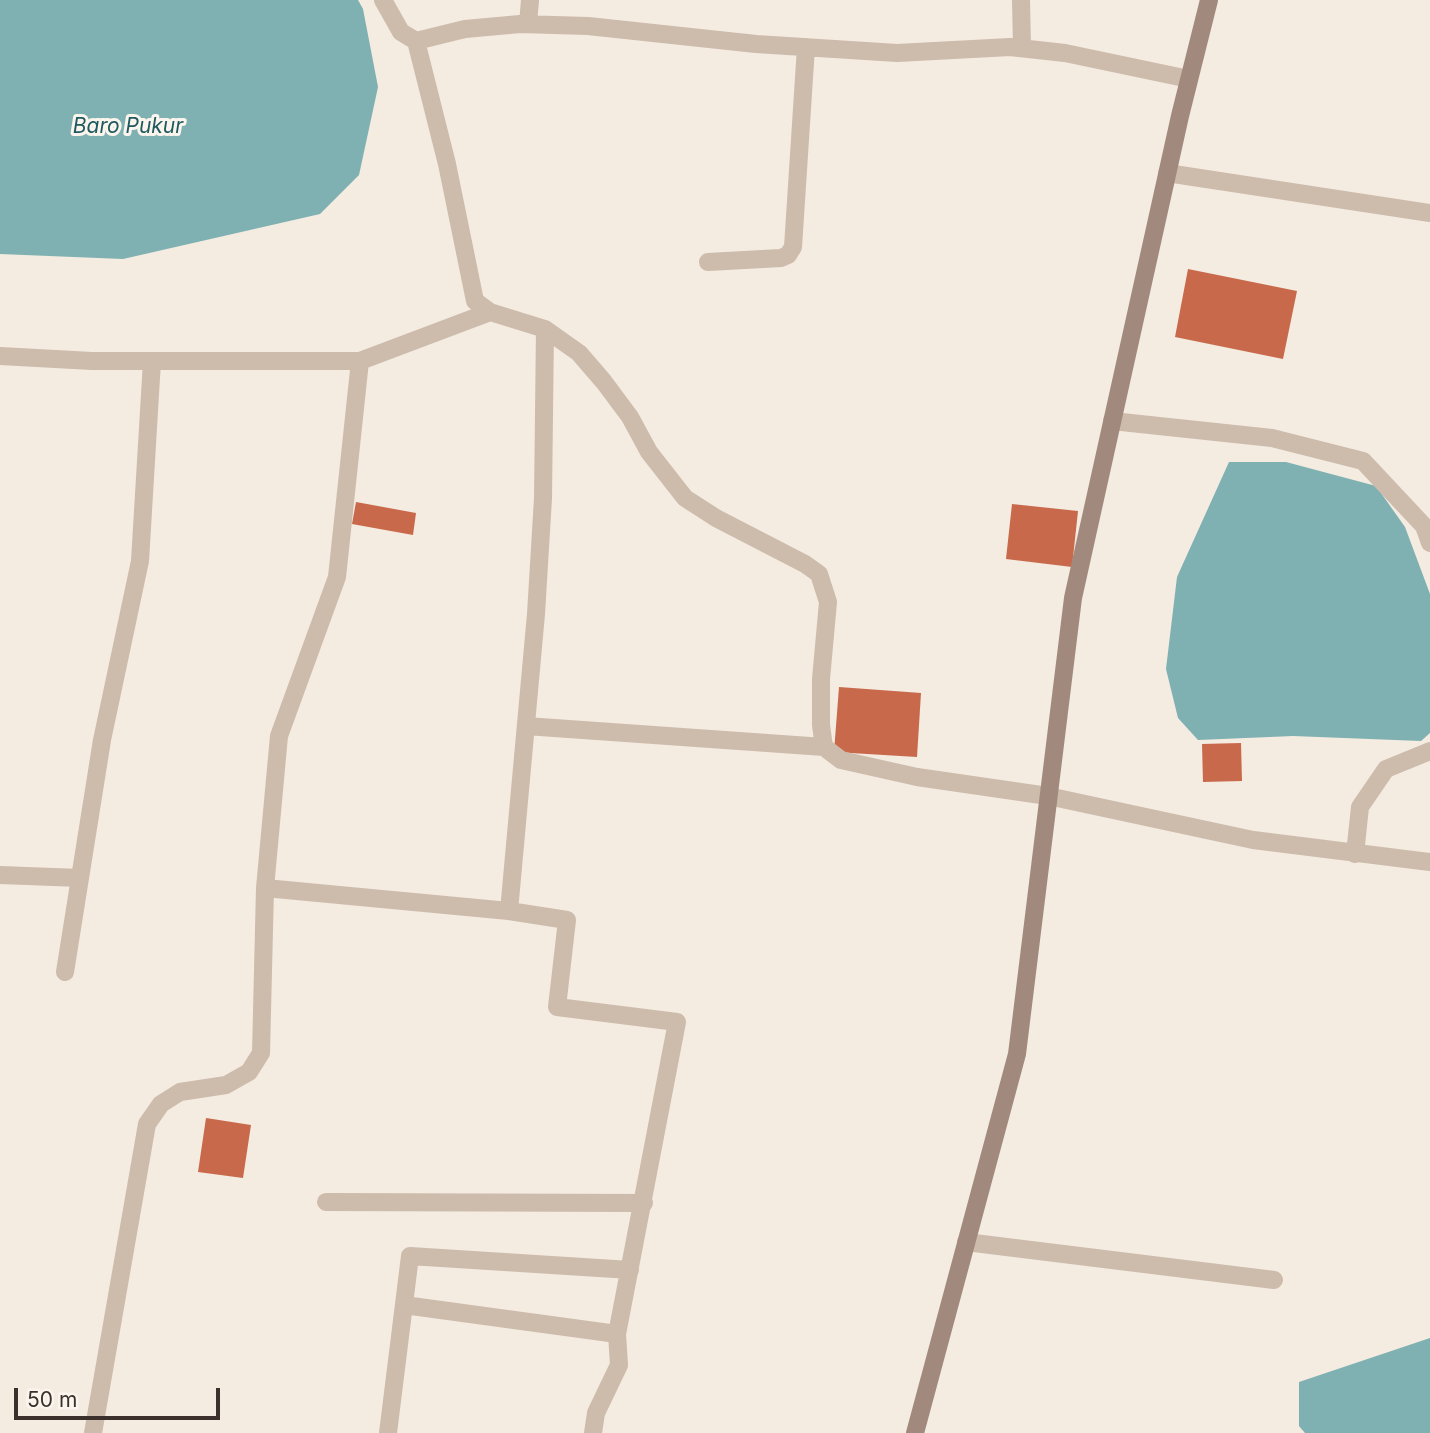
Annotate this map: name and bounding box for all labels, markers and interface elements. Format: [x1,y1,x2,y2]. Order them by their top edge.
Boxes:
water label: Baro Pukur [73,114,183,140]
scale bar [18,1374,224,1418]
text: 50 m [27,1387,77,1412]

